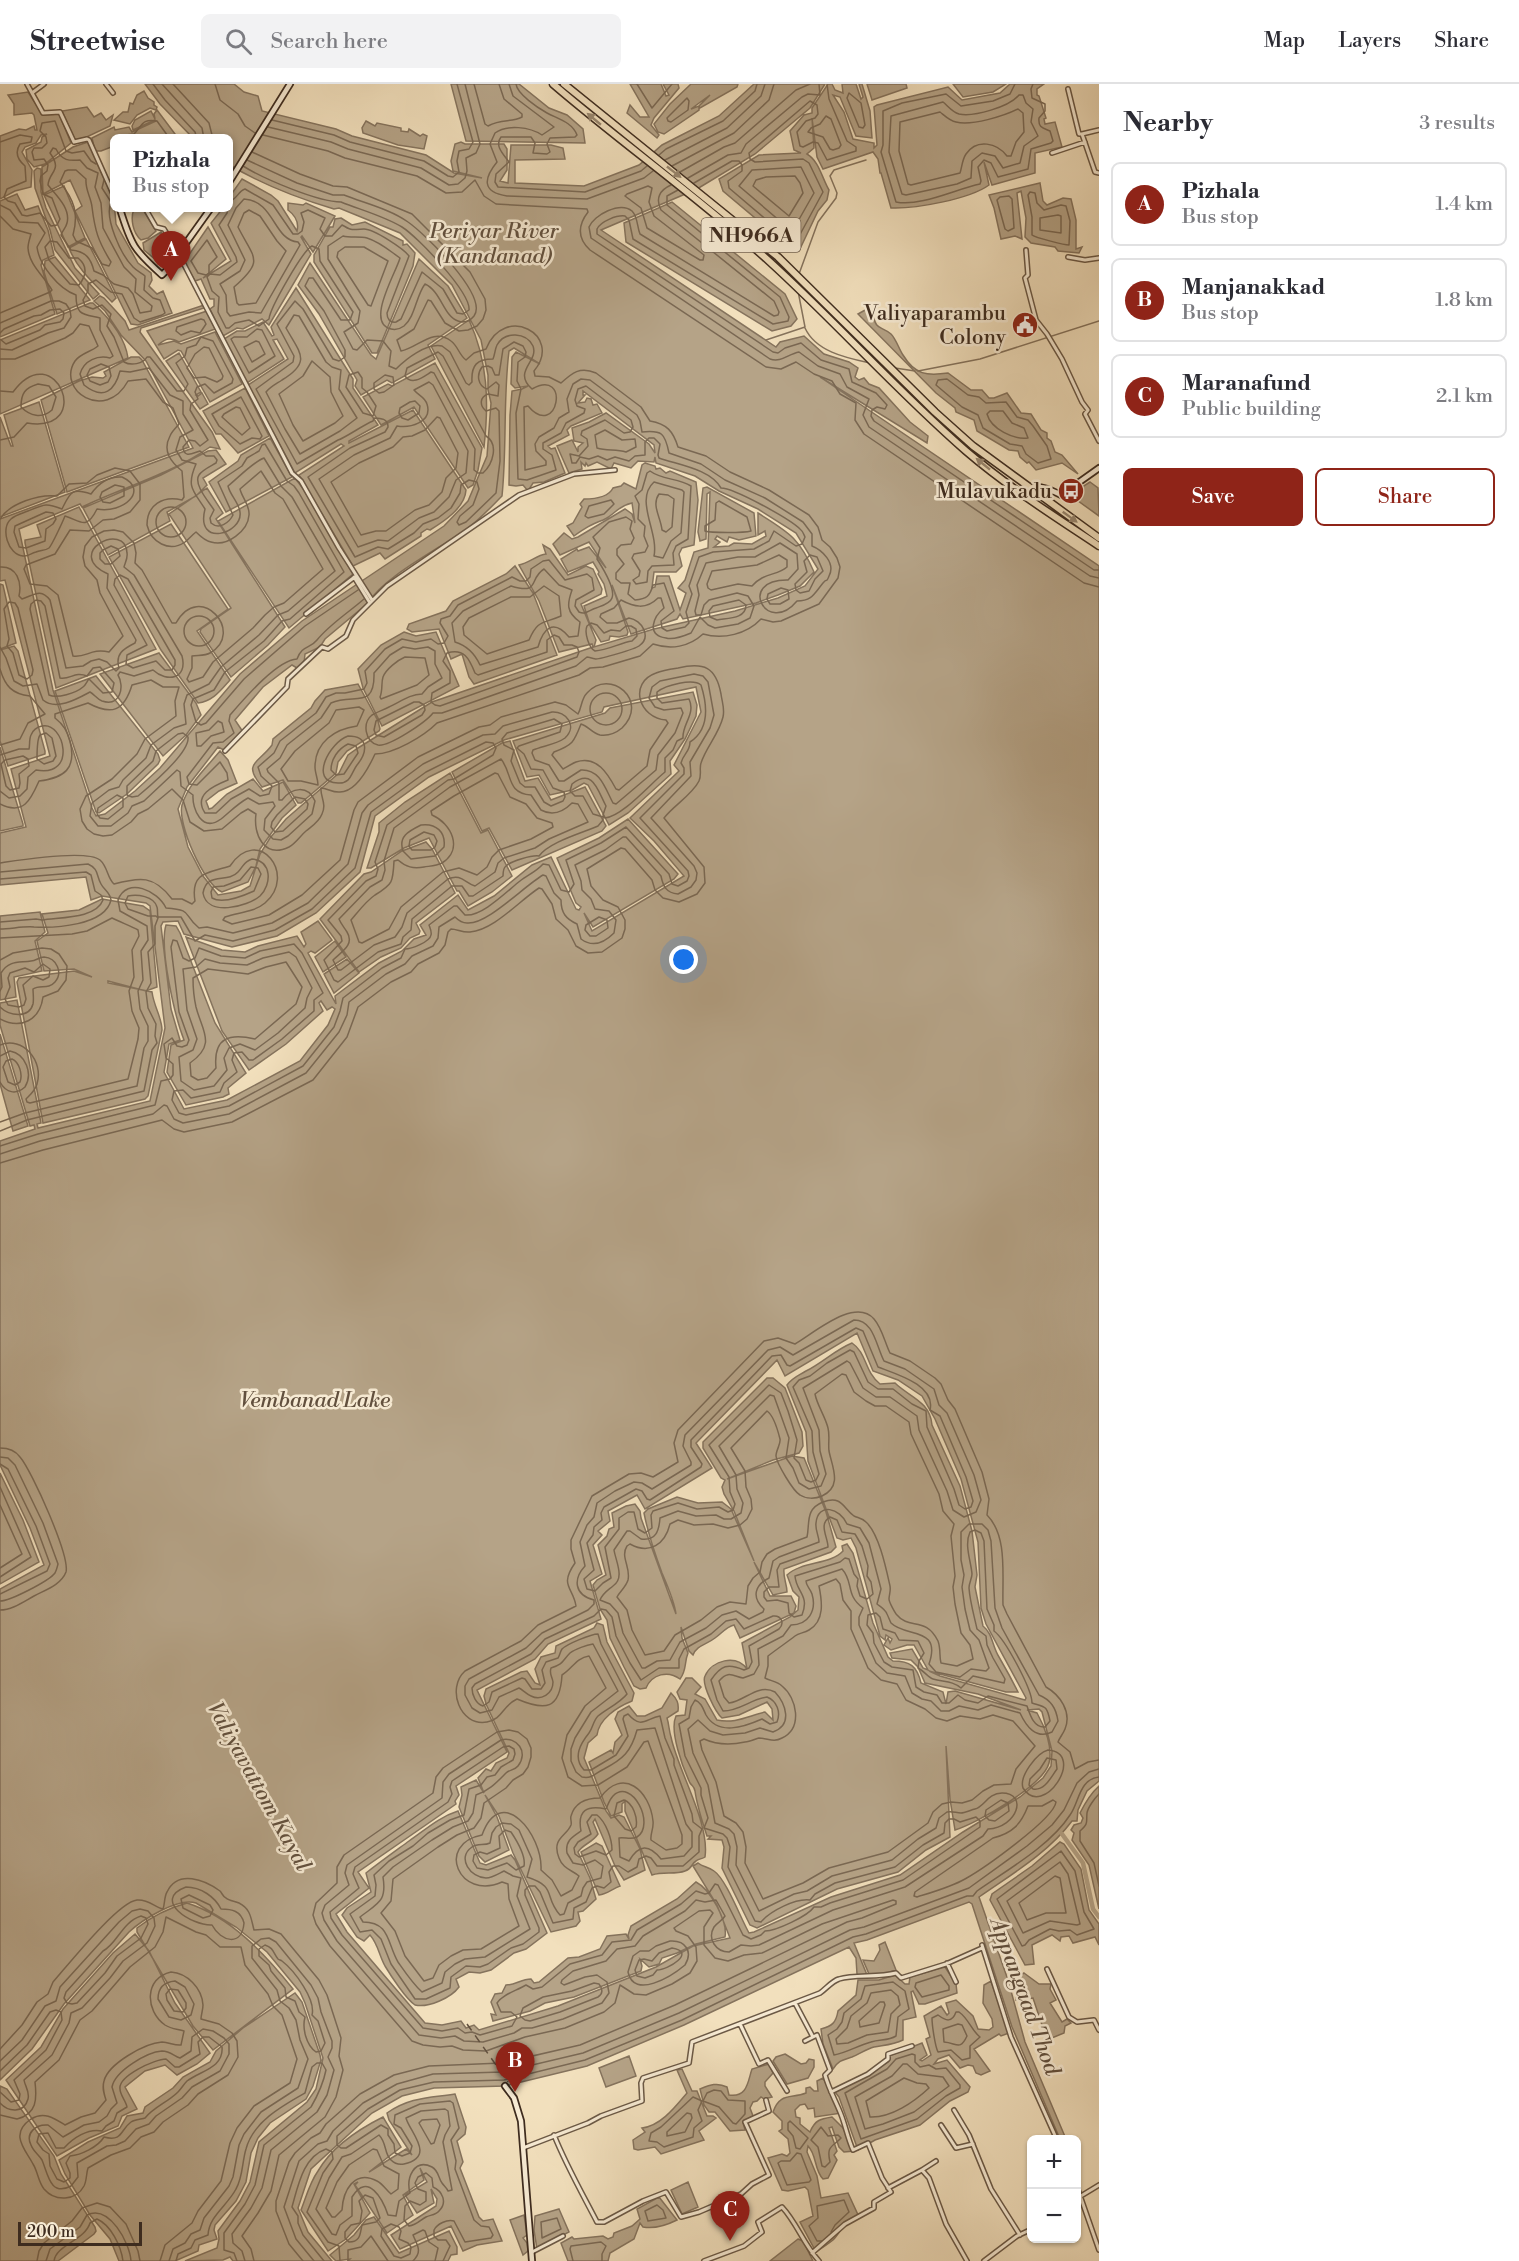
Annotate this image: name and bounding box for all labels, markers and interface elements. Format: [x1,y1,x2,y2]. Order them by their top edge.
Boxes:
search box [201,14,621,68]
text: Streetwise [30,24,165,59]
icon: search [222,25,255,58]
text: Search here [270,28,388,55]
text: Map [1264,28,1305,54]
text: Layers [1338,28,1401,54]
text: Share [1434,28,1489,54]
text: Nearby [1123,107,1213,139]
text: 3 results [1419,111,1495,136]
one-way arrow [586,113,601,126]
popup [110,134,233,212]
text: Pizhala [133,147,210,174]
one-way arrow [666,165,682,178]
text: Bus stop [133,174,210,199]
text: Pizhala [1182,178,1260,205]
text: A [1137,192,1152,217]
text: 1.4 km [1436,192,1493,217]
text: Bus stop [1182,205,1259,230]
water label: Periyar River (Kandanad) [428,218,559,270]
road number: NH966A [702,218,801,252]
pin: A [152,232,190,281]
text: Manjanakkad [1182,274,1325,301]
text: B [1137,288,1152,313]
text: 1.8 km [1435,288,1493,313]
place label: Valiyaparambu Colony [863,301,1007,351]
text: Bus stop [1182,301,1259,326]
public building icon: Valiyaparambu Colony [1010,310,1040,340]
text: Maranafund [1182,370,1311,397]
text: C [1137,384,1152,409]
text: 2.1 km [1436,384,1493,409]
text: Public building [1182,397,1321,422]
one-way arrow [975,458,991,471]
button: Save [1123,468,1303,526]
button: Share [1315,468,1495,526]
bus stop icon: Mulavukadu [1056,476,1086,506]
place label: Mulavukadu [936,479,1052,505]
one-way arrow [1061,511,1077,523]
your location [669,945,698,974]
water label: Vembanad Lake [240,1387,390,1414]
water label: Valiyavattom Kayal [201,1697,316,1876]
water label: Appangaad Thod [983,1912,1066,2080]
pin: B [496,2042,534,2092]
map controls [1027,2135,1081,2243]
button: + [1027,2135,1081,2189]
button: − [1027,2189,1081,2243]
pin: C [710,2192,750,2241]
scale bar [18,2219,142,2246]
text: 200 m [27,2222,75,2242]

